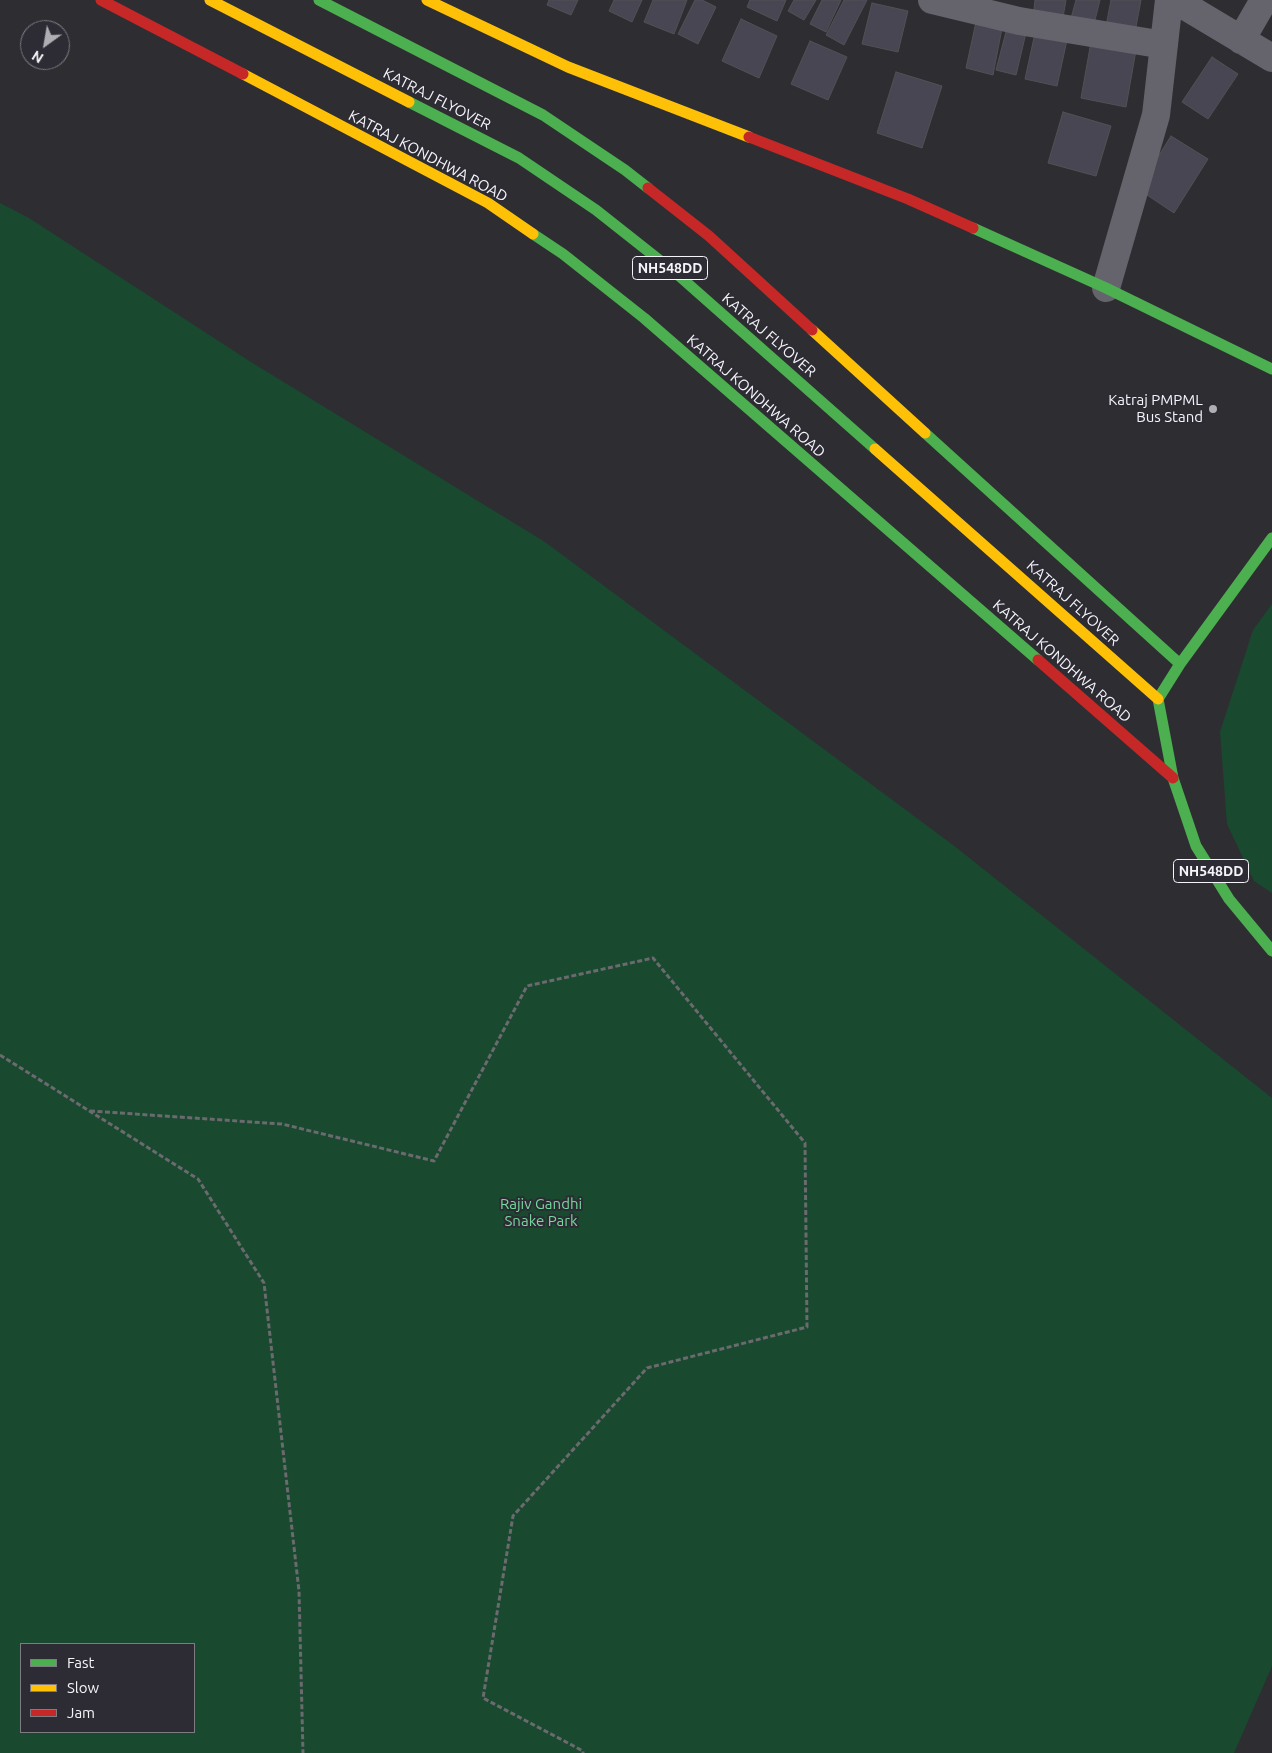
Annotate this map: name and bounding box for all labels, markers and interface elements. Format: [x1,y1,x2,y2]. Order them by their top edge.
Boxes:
north arrow [20,20,70,70]
text: N [29,47,46,66]
street label: KATRAJ FLYOVER [380,64,494,134]
street label: KATRAJ KONDHWA ROAD [345,106,511,206]
road number: NH548DD [632,256,708,280]
street label: KATRAJ FLYOVER [718,289,820,381]
street label: KATRAJ KONDHWA ROAD [683,331,829,461]
place label: Katraj PMPML Bus Stand [1108,391,1203,426]
marker: Katraj PMPML Bus Stand [1207,403,1219,415]
street label: KATRAJ FLYOVER [1023,557,1123,649]
street label: KATRAJ KONDHWA ROAD [989,596,1135,726]
road number: NH548DD [1174,859,1248,882]
park label: Rajiv Gandhi Snake Park [500,1195,582,1230]
legend [20,1643,195,1733]
text: Fast [67,1654,94,1671]
text: Slow [67,1679,99,1696]
text: Jam [67,1704,95,1721]

